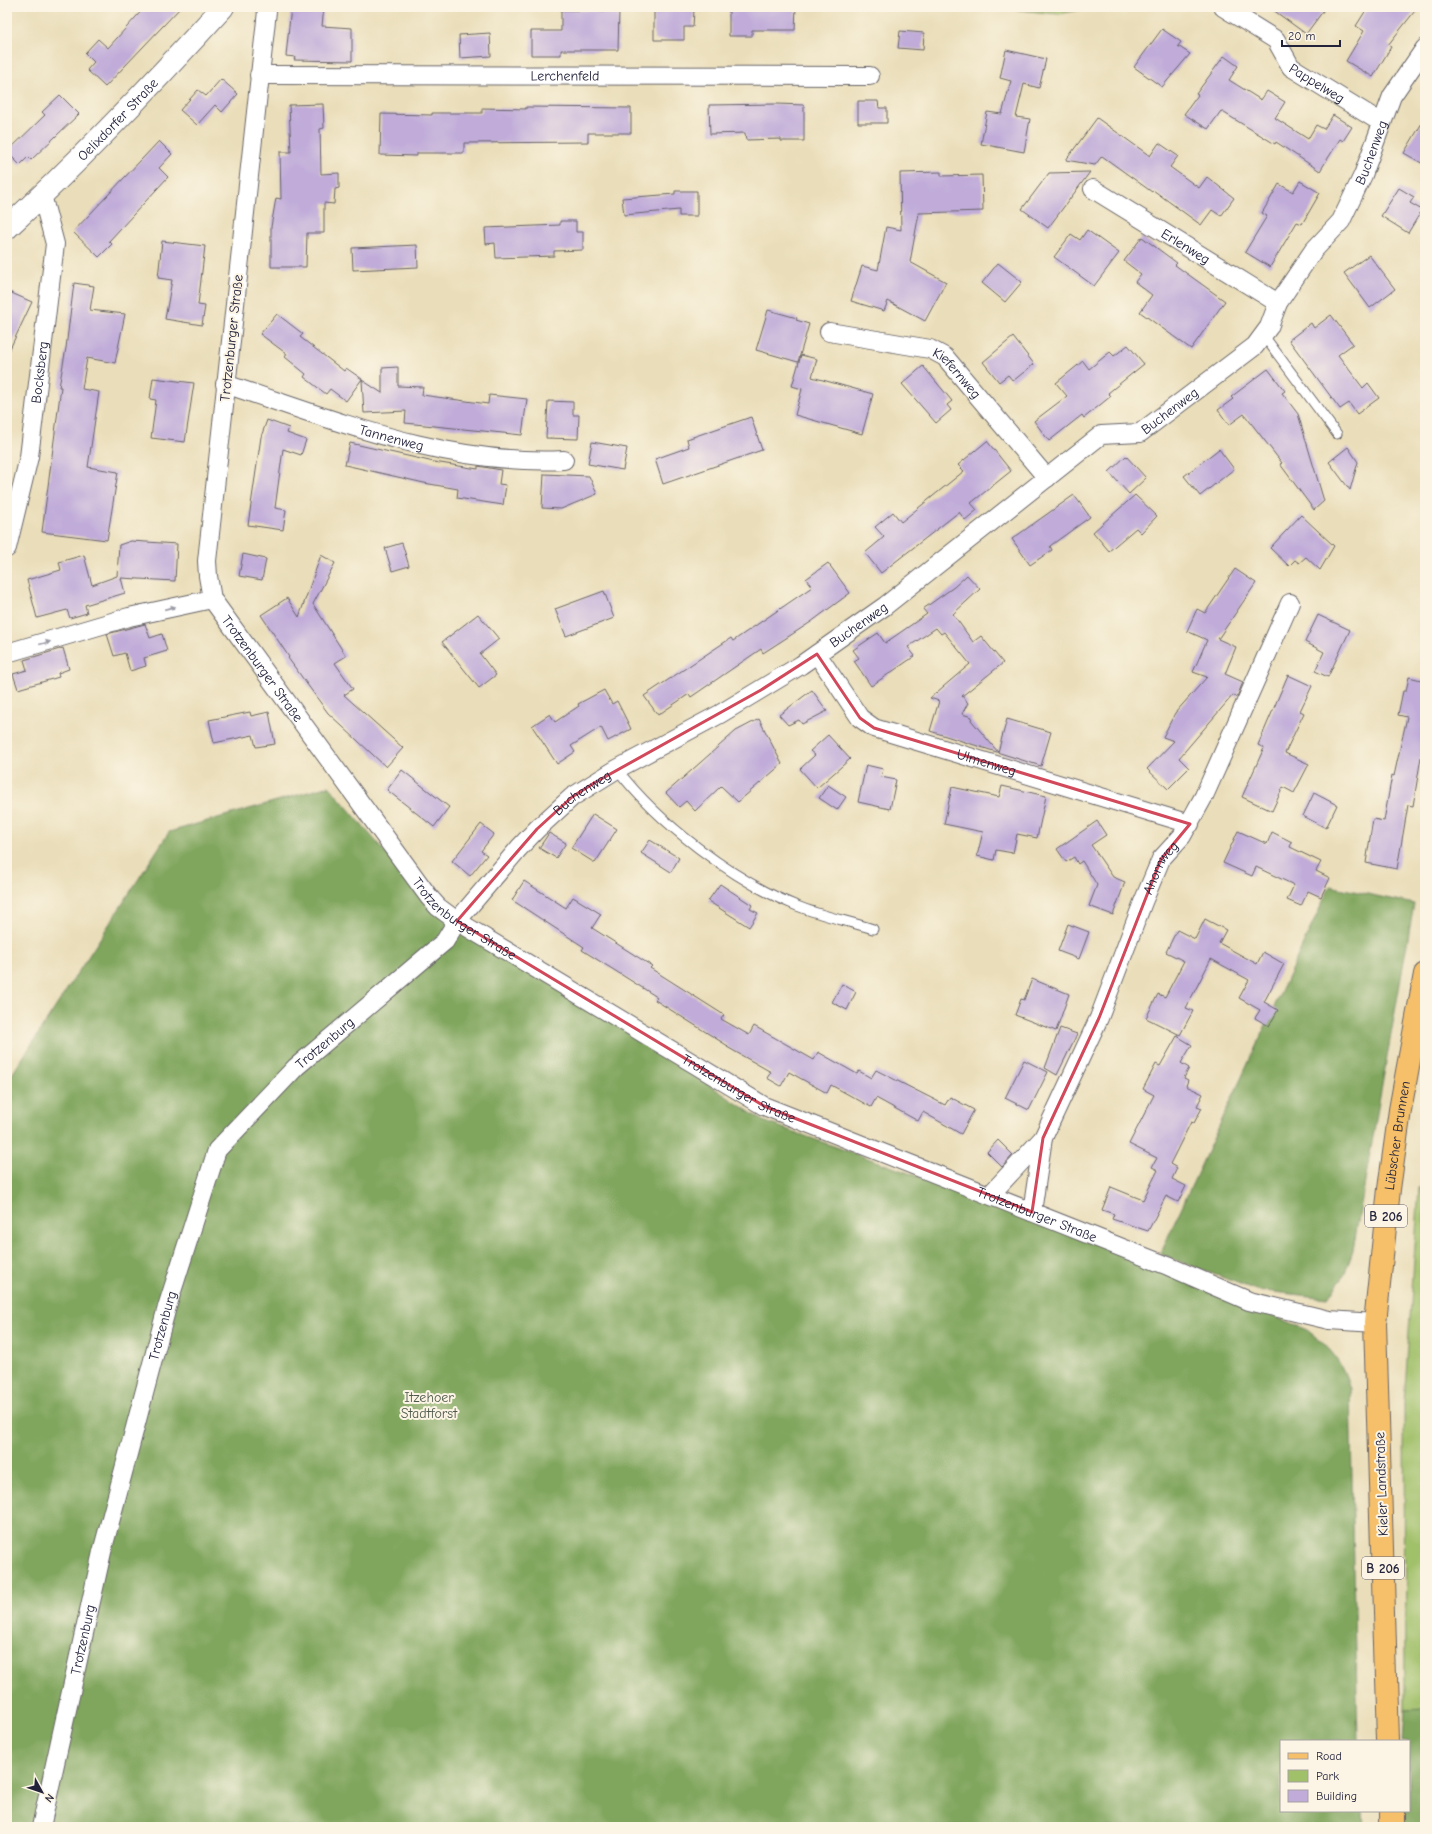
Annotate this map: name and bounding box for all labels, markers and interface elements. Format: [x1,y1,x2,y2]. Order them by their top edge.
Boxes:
scale bar [1282,22,1340,48]
text: 20 m [1288,29,1316,43]
street label: Pappelweg [1286,60,1348,107]
street label: Lerchenfeld [530,67,600,85]
street label: Oelixdorfer Straße [74,75,162,165]
street label: Buchenweg [1352,118,1391,188]
street label: Erlenweg [1158,225,1213,268]
street label: Trotzenburger Straße [216,274,247,402]
street label: Bocksberg [28,340,52,404]
street label: Kiefernweg [930,344,985,402]
street label: Buchenweg [1138,384,1202,438]
street label: Tannenweg [357,421,425,455]
street label: Buchenweg [826,599,891,651]
one-way arrow [164,604,176,610]
street label: Trotzenburger Straße [218,612,307,725]
one-way arrow [39,640,51,646]
street label: Ulmenweg [954,746,1018,780]
street label: Buchenweg [550,767,614,819]
street label: Ahornweg [1139,838,1182,897]
street label: Trotzenburger Straße [408,874,519,964]
street label: Trotzenburg [292,1014,358,1073]
street label: Trotzenburger Straße [679,1051,798,1127]
street label: Lübscher Brunnen [1381,1080,1414,1191]
street label: Trotzenburger Straße [974,1183,1099,1246]
road number: B 206 [1365,1205,1407,1227]
street label: Trotzenburg [145,1289,181,1362]
park label: Itzehoer Stadtforst [401,1389,458,1422]
street label: Kieler Landstraße [1371,1432,1392,1536]
road number: B 206 [1362,1557,1404,1579]
street label: Trotzenburg [67,1603,99,1676]
legend [1280,1740,1410,1812]
text: Road [1316,1749,1342,1763]
text: Park [1316,1769,1339,1783]
north arrow [22,1772,62,1812]
text: Building [1316,1789,1357,1803]
text: N [42,1791,57,1805]

